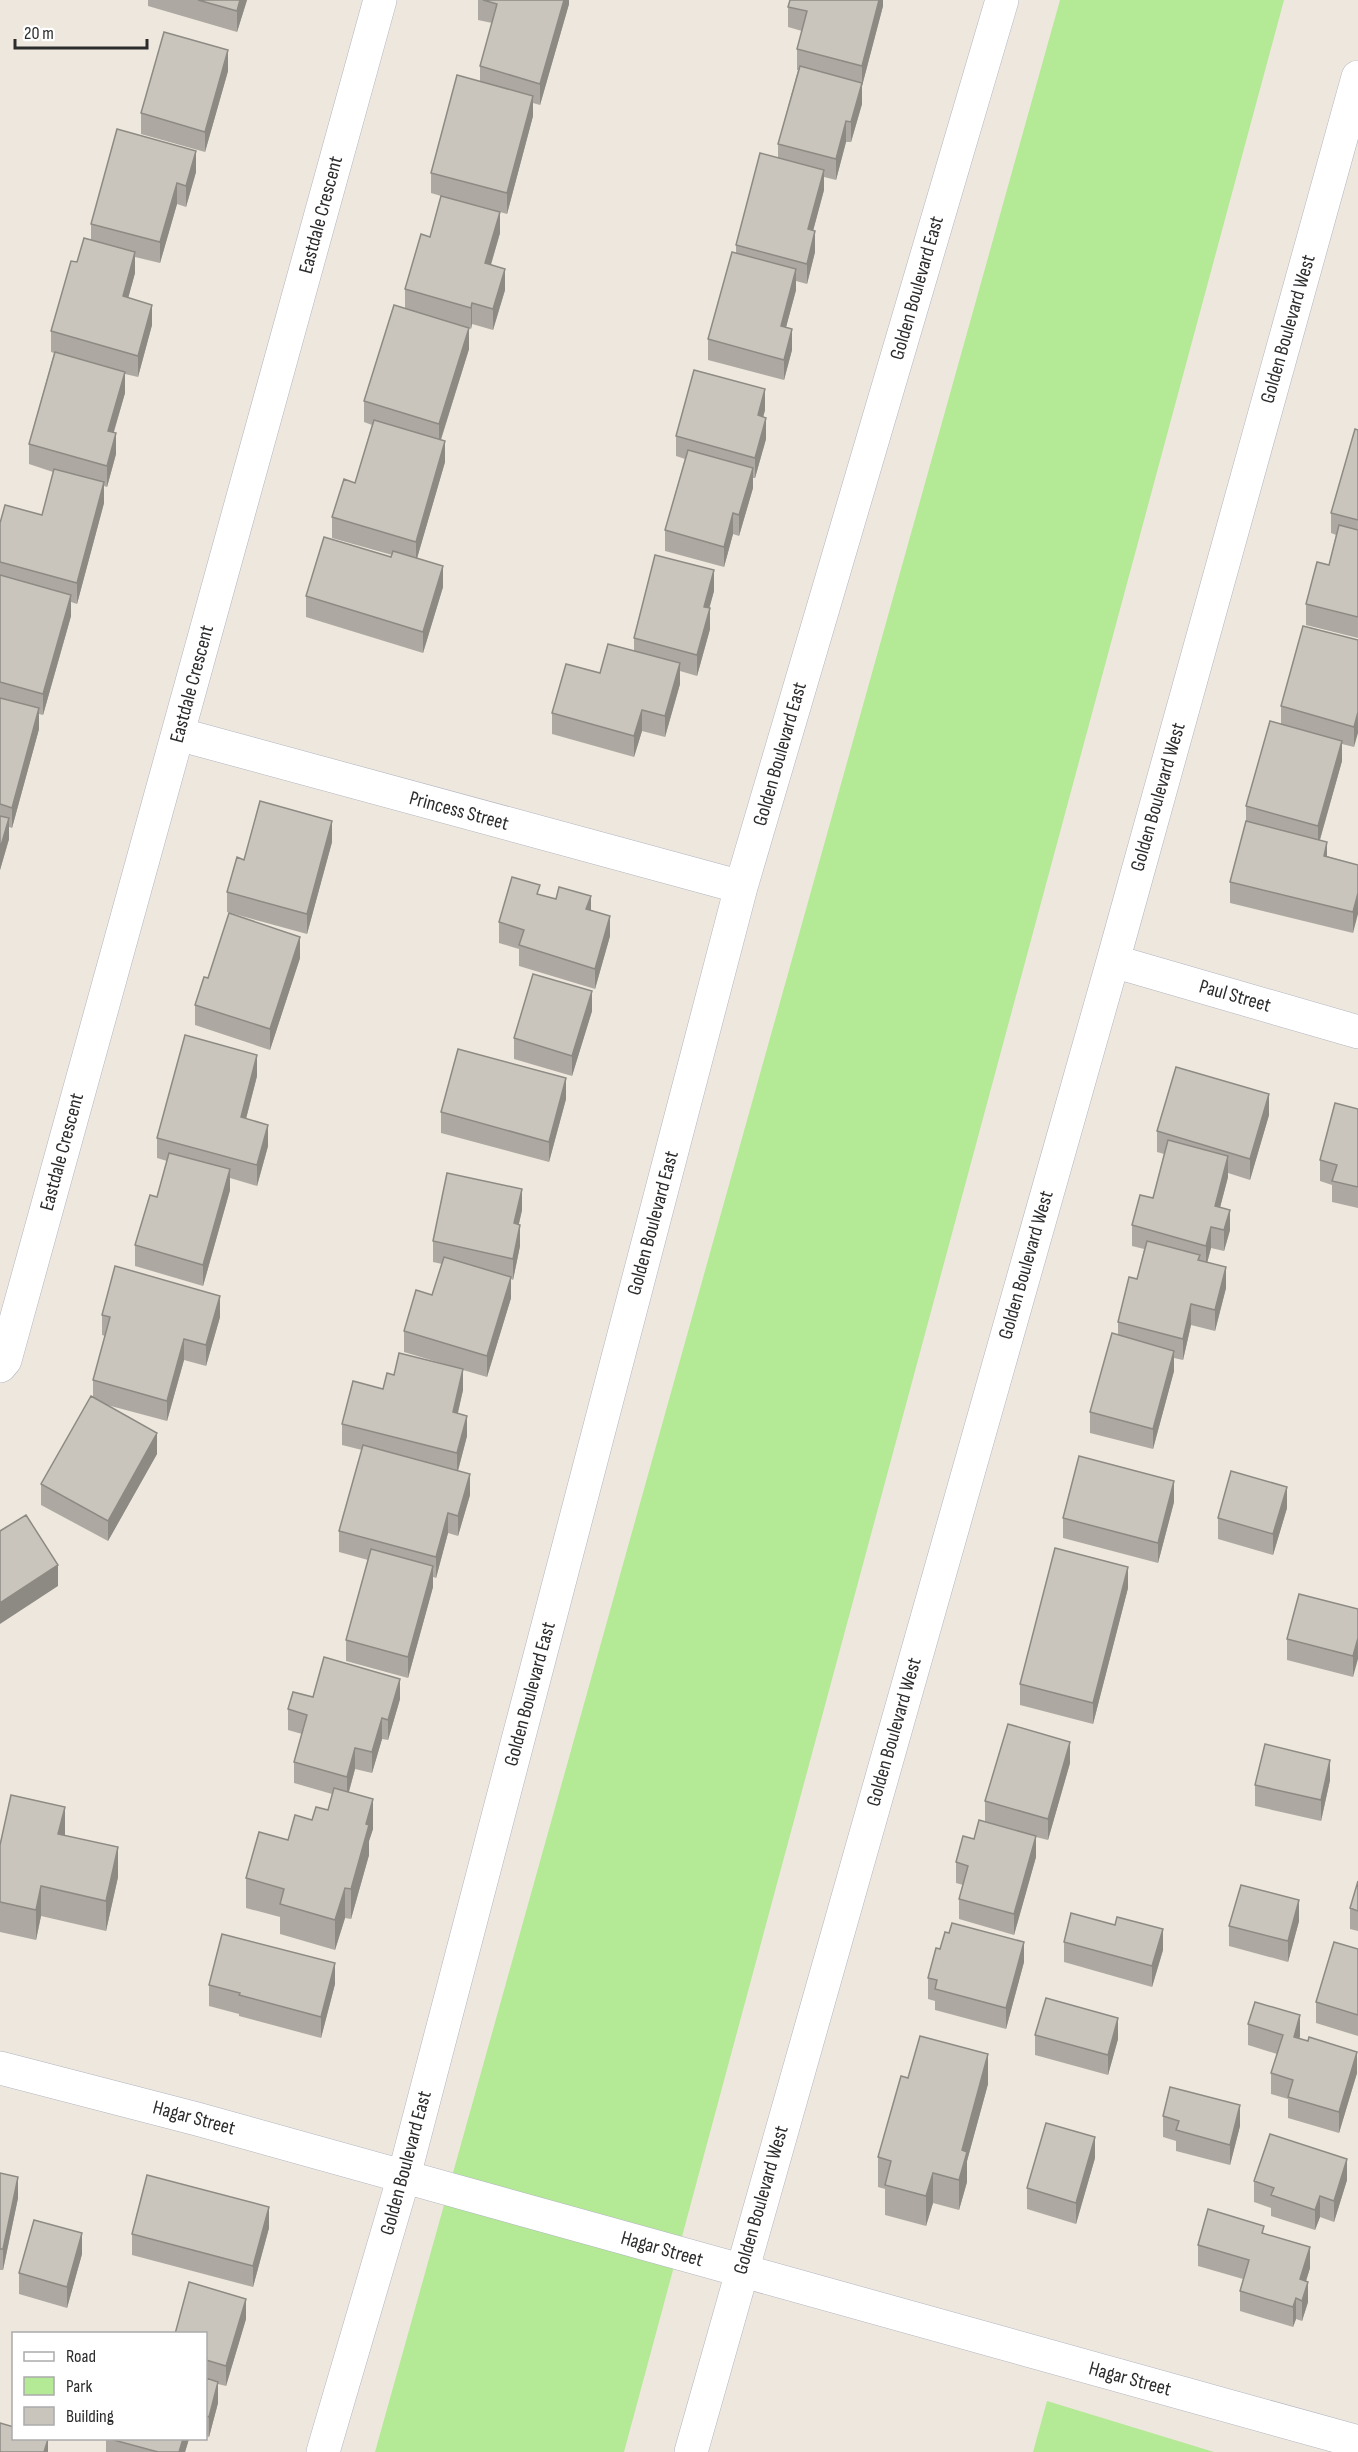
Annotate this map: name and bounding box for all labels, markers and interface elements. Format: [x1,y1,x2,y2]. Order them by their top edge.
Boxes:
scale bar [15,12,147,50]
text: 20 m [24,23,54,44]
street label: Eastdale Crescent [294,154,348,276]
street label: Golden Boulevard East [885,213,949,363]
street label: Golden Boulevard West [1255,252,1321,406]
street label: Eastdale Crescent [165,623,219,745]
street label: Golden Boulevard East [748,679,812,829]
street label: Golden Boulevard West [1125,720,1191,874]
street label: Princess Street [407,786,511,836]
street label: Paul Street [1196,974,1274,1018]
street label: Eastdale Crescent [35,1091,89,1213]
street label: Golden Boulevard East [622,1148,684,1298]
street label: Golden Boulevard West [993,1188,1059,1342]
street label: Golden Boulevard East [499,1619,561,1769]
street label: Golden Boulevard West [861,1655,927,1809]
street label: Golden Boulevard East [375,2088,437,2238]
street label: Hagar Street [150,2095,238,2141]
street label: Golden Boulevard West [728,2123,794,2277]
street label: Hagar Street [618,2226,706,2272]
legend [12,2332,207,2440]
text: Road [66,2346,96,2367]
street label: Hagar Street [1086,2356,1174,2402]
text: Park [66,2376,92,2397]
text: Building [66,2406,114,2427]

